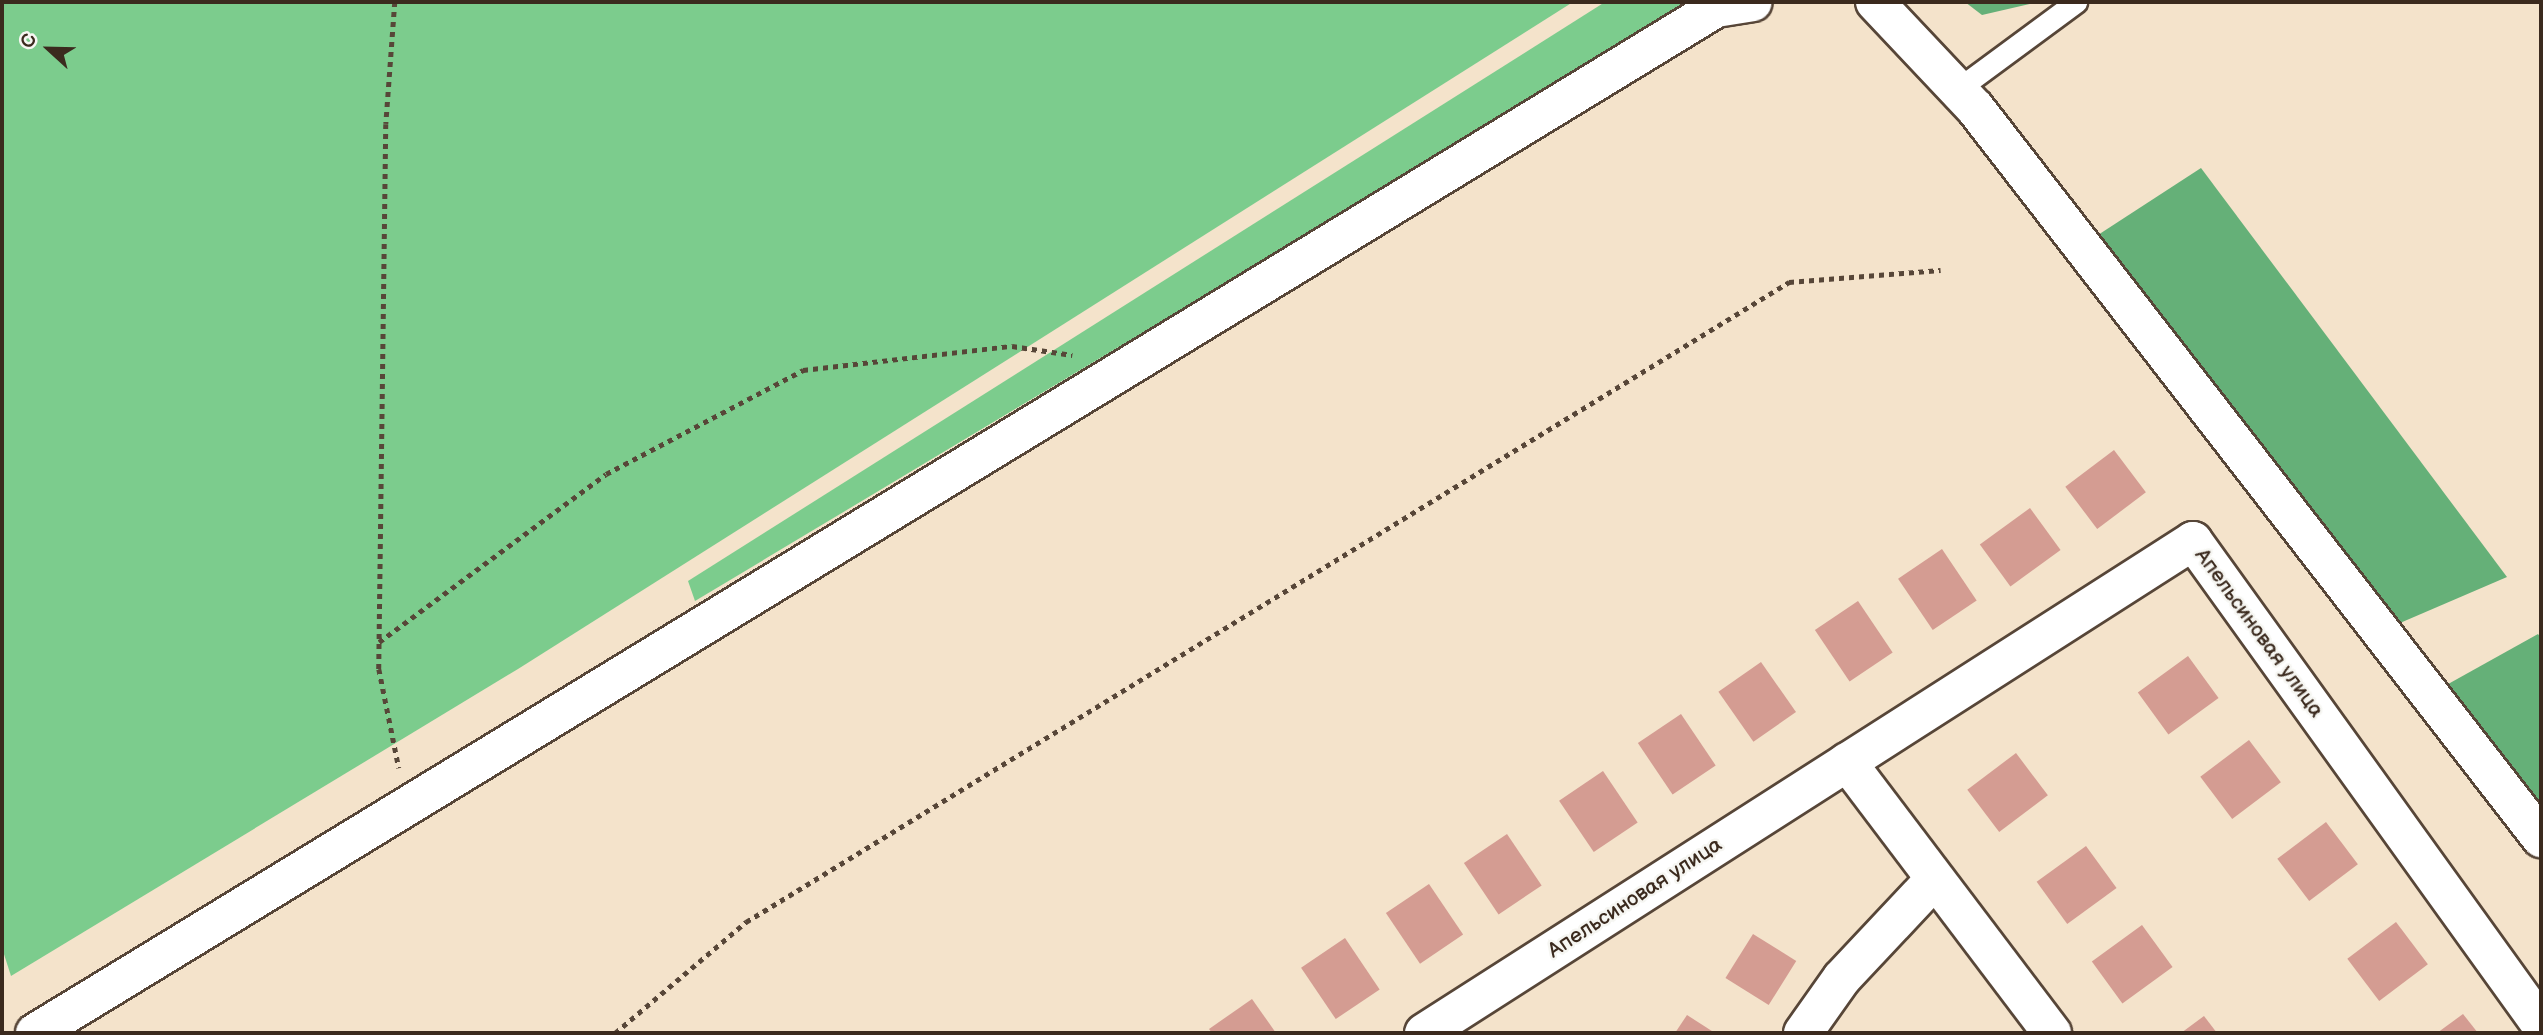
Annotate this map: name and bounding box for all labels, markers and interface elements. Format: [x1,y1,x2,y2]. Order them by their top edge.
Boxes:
north arrow [14,14,84,84]
text: С [16,31,42,51]
street label: Апельсиновая улица [2189,544,2329,722]
street label: Апельсиновая улица [1543,832,1727,964]

